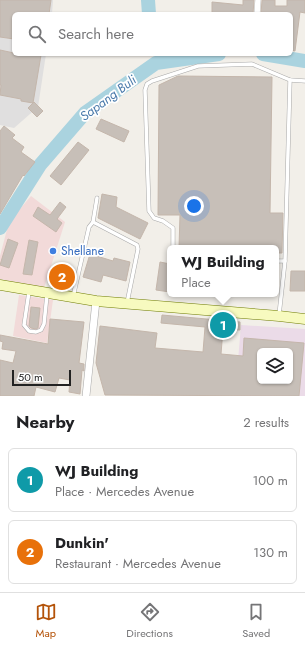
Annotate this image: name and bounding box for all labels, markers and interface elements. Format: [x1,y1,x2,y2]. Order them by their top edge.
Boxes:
search box [12,12,293,56]
icon: search [26,23,48,45]
text: Search here [58,23,134,45]
water label: Sapang Buli [76,70,141,125]
your location [184,196,204,216]
place label: Shellane [61,242,104,260]
popup [167,245,279,297]
marker: Shellane [48,246,58,256]
text: WJ Building [181,251,265,273]
pin: 2 [49,262,75,292]
text: Place [181,273,211,292]
pin: 1 [210,310,236,340]
map controls [257,348,293,384]
button: layers [257,348,293,384]
scale bar [12,368,71,387]
text: 50 m [18,369,43,385]
text: Nearby [16,410,74,434]
text: 2 results [243,413,289,432]
text: WJ Building [55,460,138,482]
text: 1 [27,471,33,490]
text: 100 m [253,471,288,490]
text: Place · Mercedes Avenue [55,482,194,501]
text: Dunkin' [55,532,109,554]
text: 2 [26,543,34,562]
text: 130 m [253,543,288,562]
text: Restaurant · Mercedes Avenue [55,554,221,573]
tab: Map [35,601,57,641]
tab: Directions [126,601,173,641]
tab: Saved [242,601,270,641]

